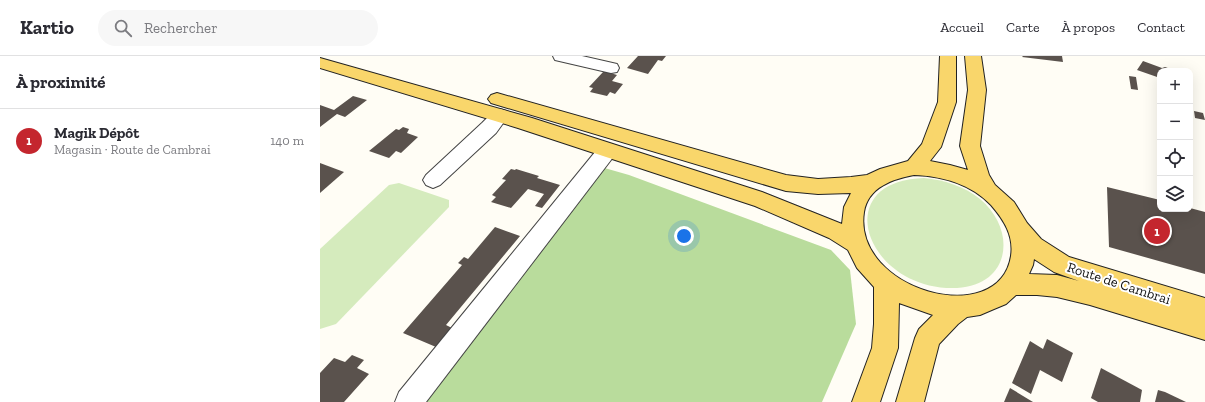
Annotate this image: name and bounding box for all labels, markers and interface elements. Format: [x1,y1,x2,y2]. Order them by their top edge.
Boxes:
search box [98,10,378,46]
text: Kartio [20,16,74,39]
icon: search [112,17,134,39]
text: Rechercher [144,19,217,37]
text: Accueil [940,19,984,36]
text: Carte [1006,19,1040,36]
text: À propos [1062,19,1115,36]
text: Contact [1137,19,1185,36]
map controls [1157,68,1193,212]
button: + [1157,68,1193,104]
text: À proximité [16,72,105,92]
button: − [1157,104,1193,140]
text: Magik Dépôt [54,124,139,142]
text: 1 [26,133,32,148]
text: 140 m [270,133,304,148]
button: locate [1157,140,1193,176]
text: Magasin · Route de Cambrai [54,142,211,157]
button: layers [1157,176,1193,212]
pin: 1 [1144,216,1170,246]
your location [674,226,694,246]
street label: Route de Cambrai [1065,259,1173,308]

